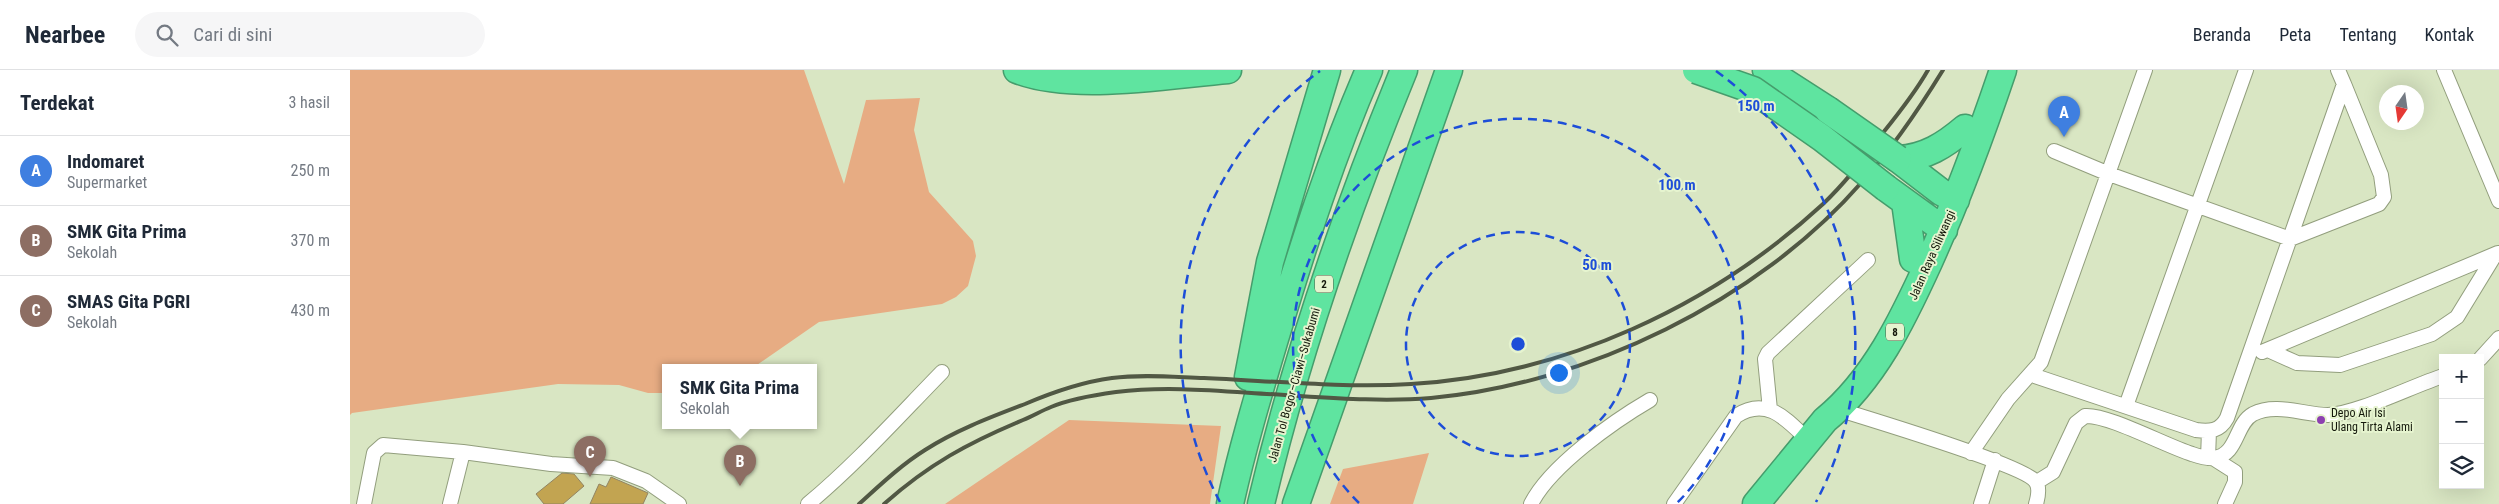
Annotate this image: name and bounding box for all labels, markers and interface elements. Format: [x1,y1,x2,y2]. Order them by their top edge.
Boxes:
search box [135,12,485,57]
text: Nearbee [25,21,105,49]
icon: search [153,21,181,49]
text: Cari di sini [193,23,272,46]
text: Beranda [2193,24,2251,45]
text: Peta [2279,24,2311,45]
text: Tentang [2339,24,2397,45]
text: Kontak [2425,24,2474,45]
north arrow [2379,85,2424,130]
text: Terdekat [20,91,94,115]
text: 3 hasil [288,93,330,112]
pin: A [2048,96,2080,137]
text: 150 m [1737,97,1775,115]
text: Indomaret [67,150,144,173]
text: A [31,161,41,180]
text: 250 m [291,161,330,180]
text: Supermarket [67,173,147,192]
text: 100 m [1658,176,1696,194]
street label: Jalan Raya Siliwangi [1906,208,1958,302]
text: SMK Gita Prima [67,220,187,243]
text: B [32,231,40,250]
text: 370 m [291,231,330,250]
text: Sekolah [67,243,117,262]
text: 50 m [1582,256,1612,274]
road number: 2 [1315,275,1333,292]
text: SMAS Gita PGRI [67,290,190,313]
text: C [31,301,41,320]
text: 430 m [291,301,330,320]
street label: Jalan Tol Bogor–Ciawi–Sukabumi [1265,306,1323,464]
text: Sekolah [67,313,117,332]
road number: 8 [1886,323,1904,340]
centre of rings [1509,335,1527,353]
map controls [2439,354,2484,489]
button: + [2439,354,2484,399]
your location [1546,360,1572,386]
popup [662,364,817,429]
text: SMK Gita Prima [680,376,799,399]
text: Sekolah [680,399,730,418]
button: − [2439,399,2484,444]
place label: Depo Air Isi Ulang Tirta Alami [2331,406,2413,434]
marker: Depo Air Isi Ulang Tirta Alami [2315,414,2327,426]
pin: C [574,436,606,477]
button: layers [2439,444,2484,489]
pin: B [724,445,756,486]

